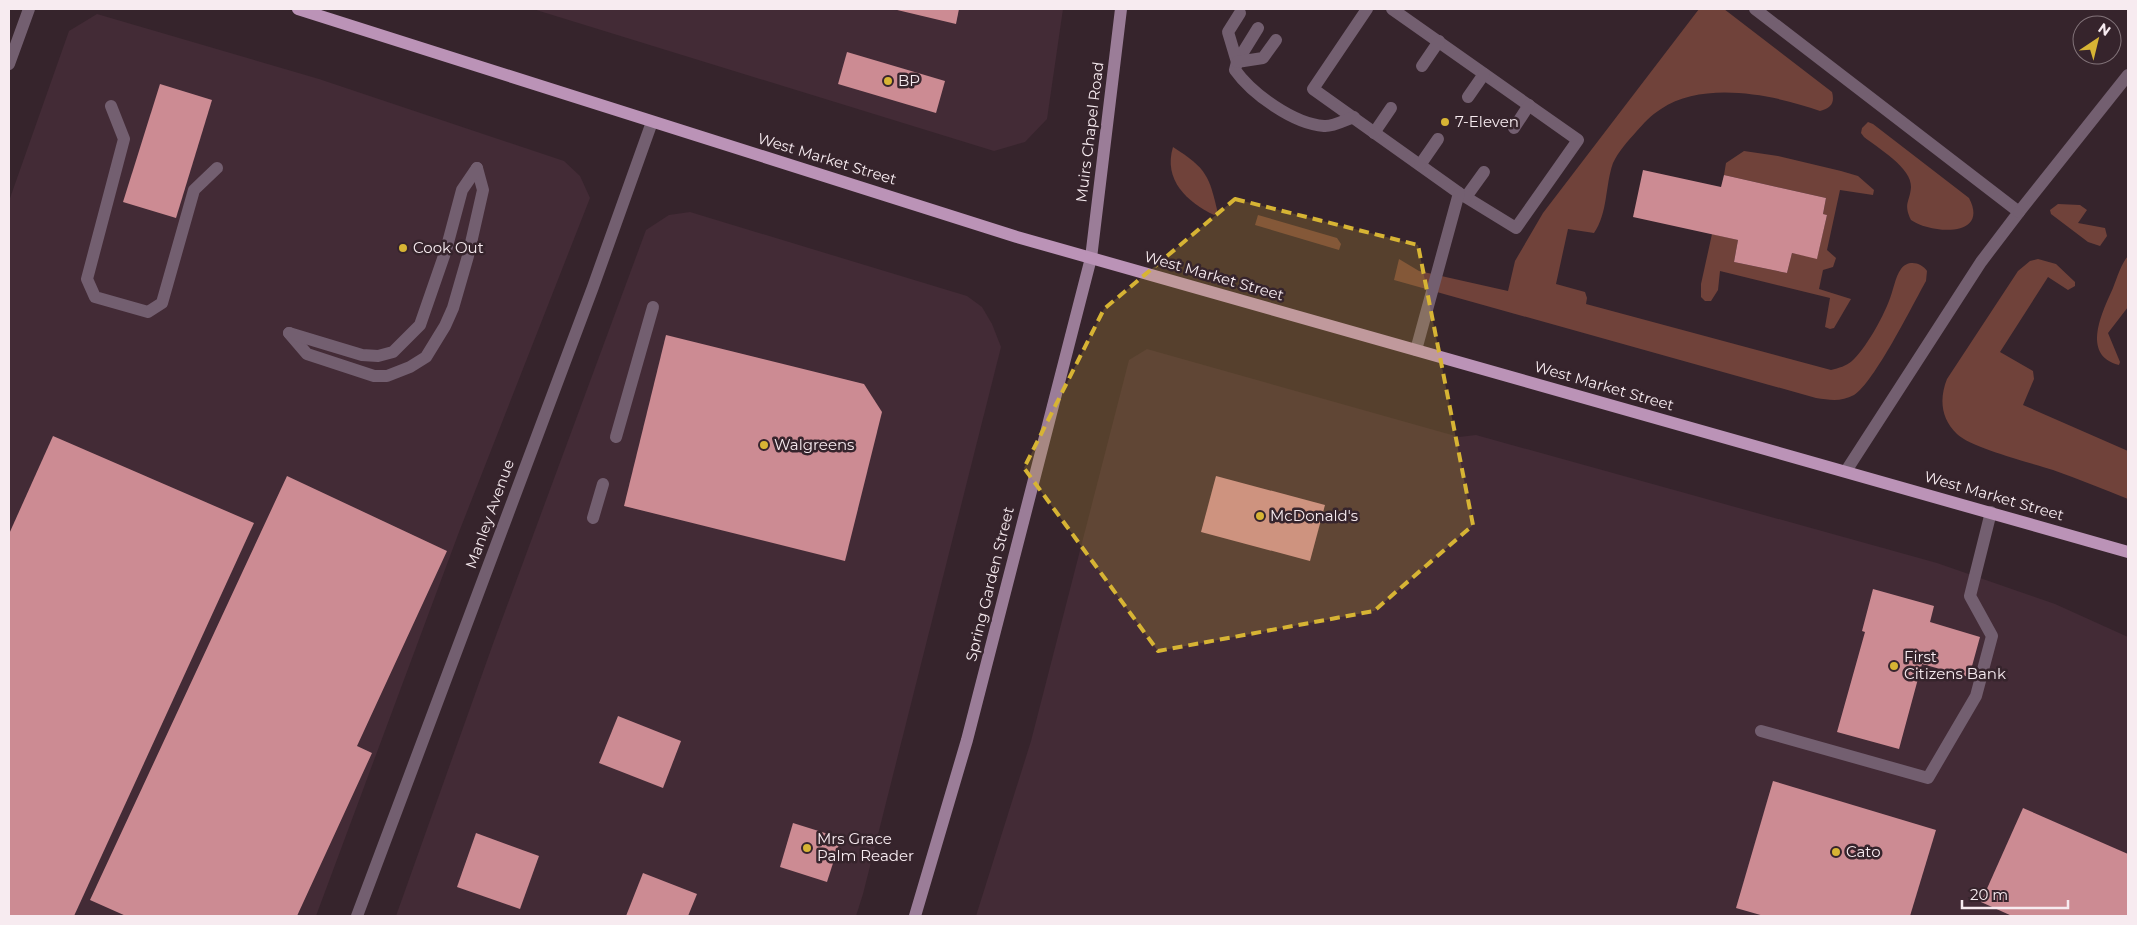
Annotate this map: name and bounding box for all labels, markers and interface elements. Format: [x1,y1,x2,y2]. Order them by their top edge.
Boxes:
north arrow [2072,15,2122,65]
text: N [2095,19,2114,40]
street label: Muirs Chapel Road [1071,60,1108,203]
place label: BP [898,71,920,90]
marker: BP [882,75,894,87]
place label: 7-Eleven [1455,112,1519,131]
marker: 7-Eleven [1439,116,1451,128]
street label: West Market Street [755,128,899,189]
place label: Cook Out [413,238,484,257]
marker: Cook Out [397,242,409,254]
street label: West Market Street [1142,246,1286,305]
street label: West Market Street [1532,356,1676,415]
place label: Walgreens [774,435,854,454]
marker: Walgreens [758,439,770,451]
street label: Manley Avenue [461,457,518,571]
street label: West Market Street [1922,466,2066,525]
street label: Spring Garden Street [961,505,1018,663]
place label: McDonald's [1270,506,1358,525]
marker: McDonald's [1254,510,1266,522]
place label: First Citizens Bank [1904,647,2006,683]
marker: First Citizens Bank [1888,660,1900,672]
place label: Mrs Grace Palm Reader [817,829,914,865]
marker: Mrs Grace Palm Reader [801,842,813,854]
place label: Cato [1846,842,1881,861]
marker: Cato [1830,846,1842,858]
scale bar [1962,878,2068,910]
text: 20 m [1970,885,2008,904]

